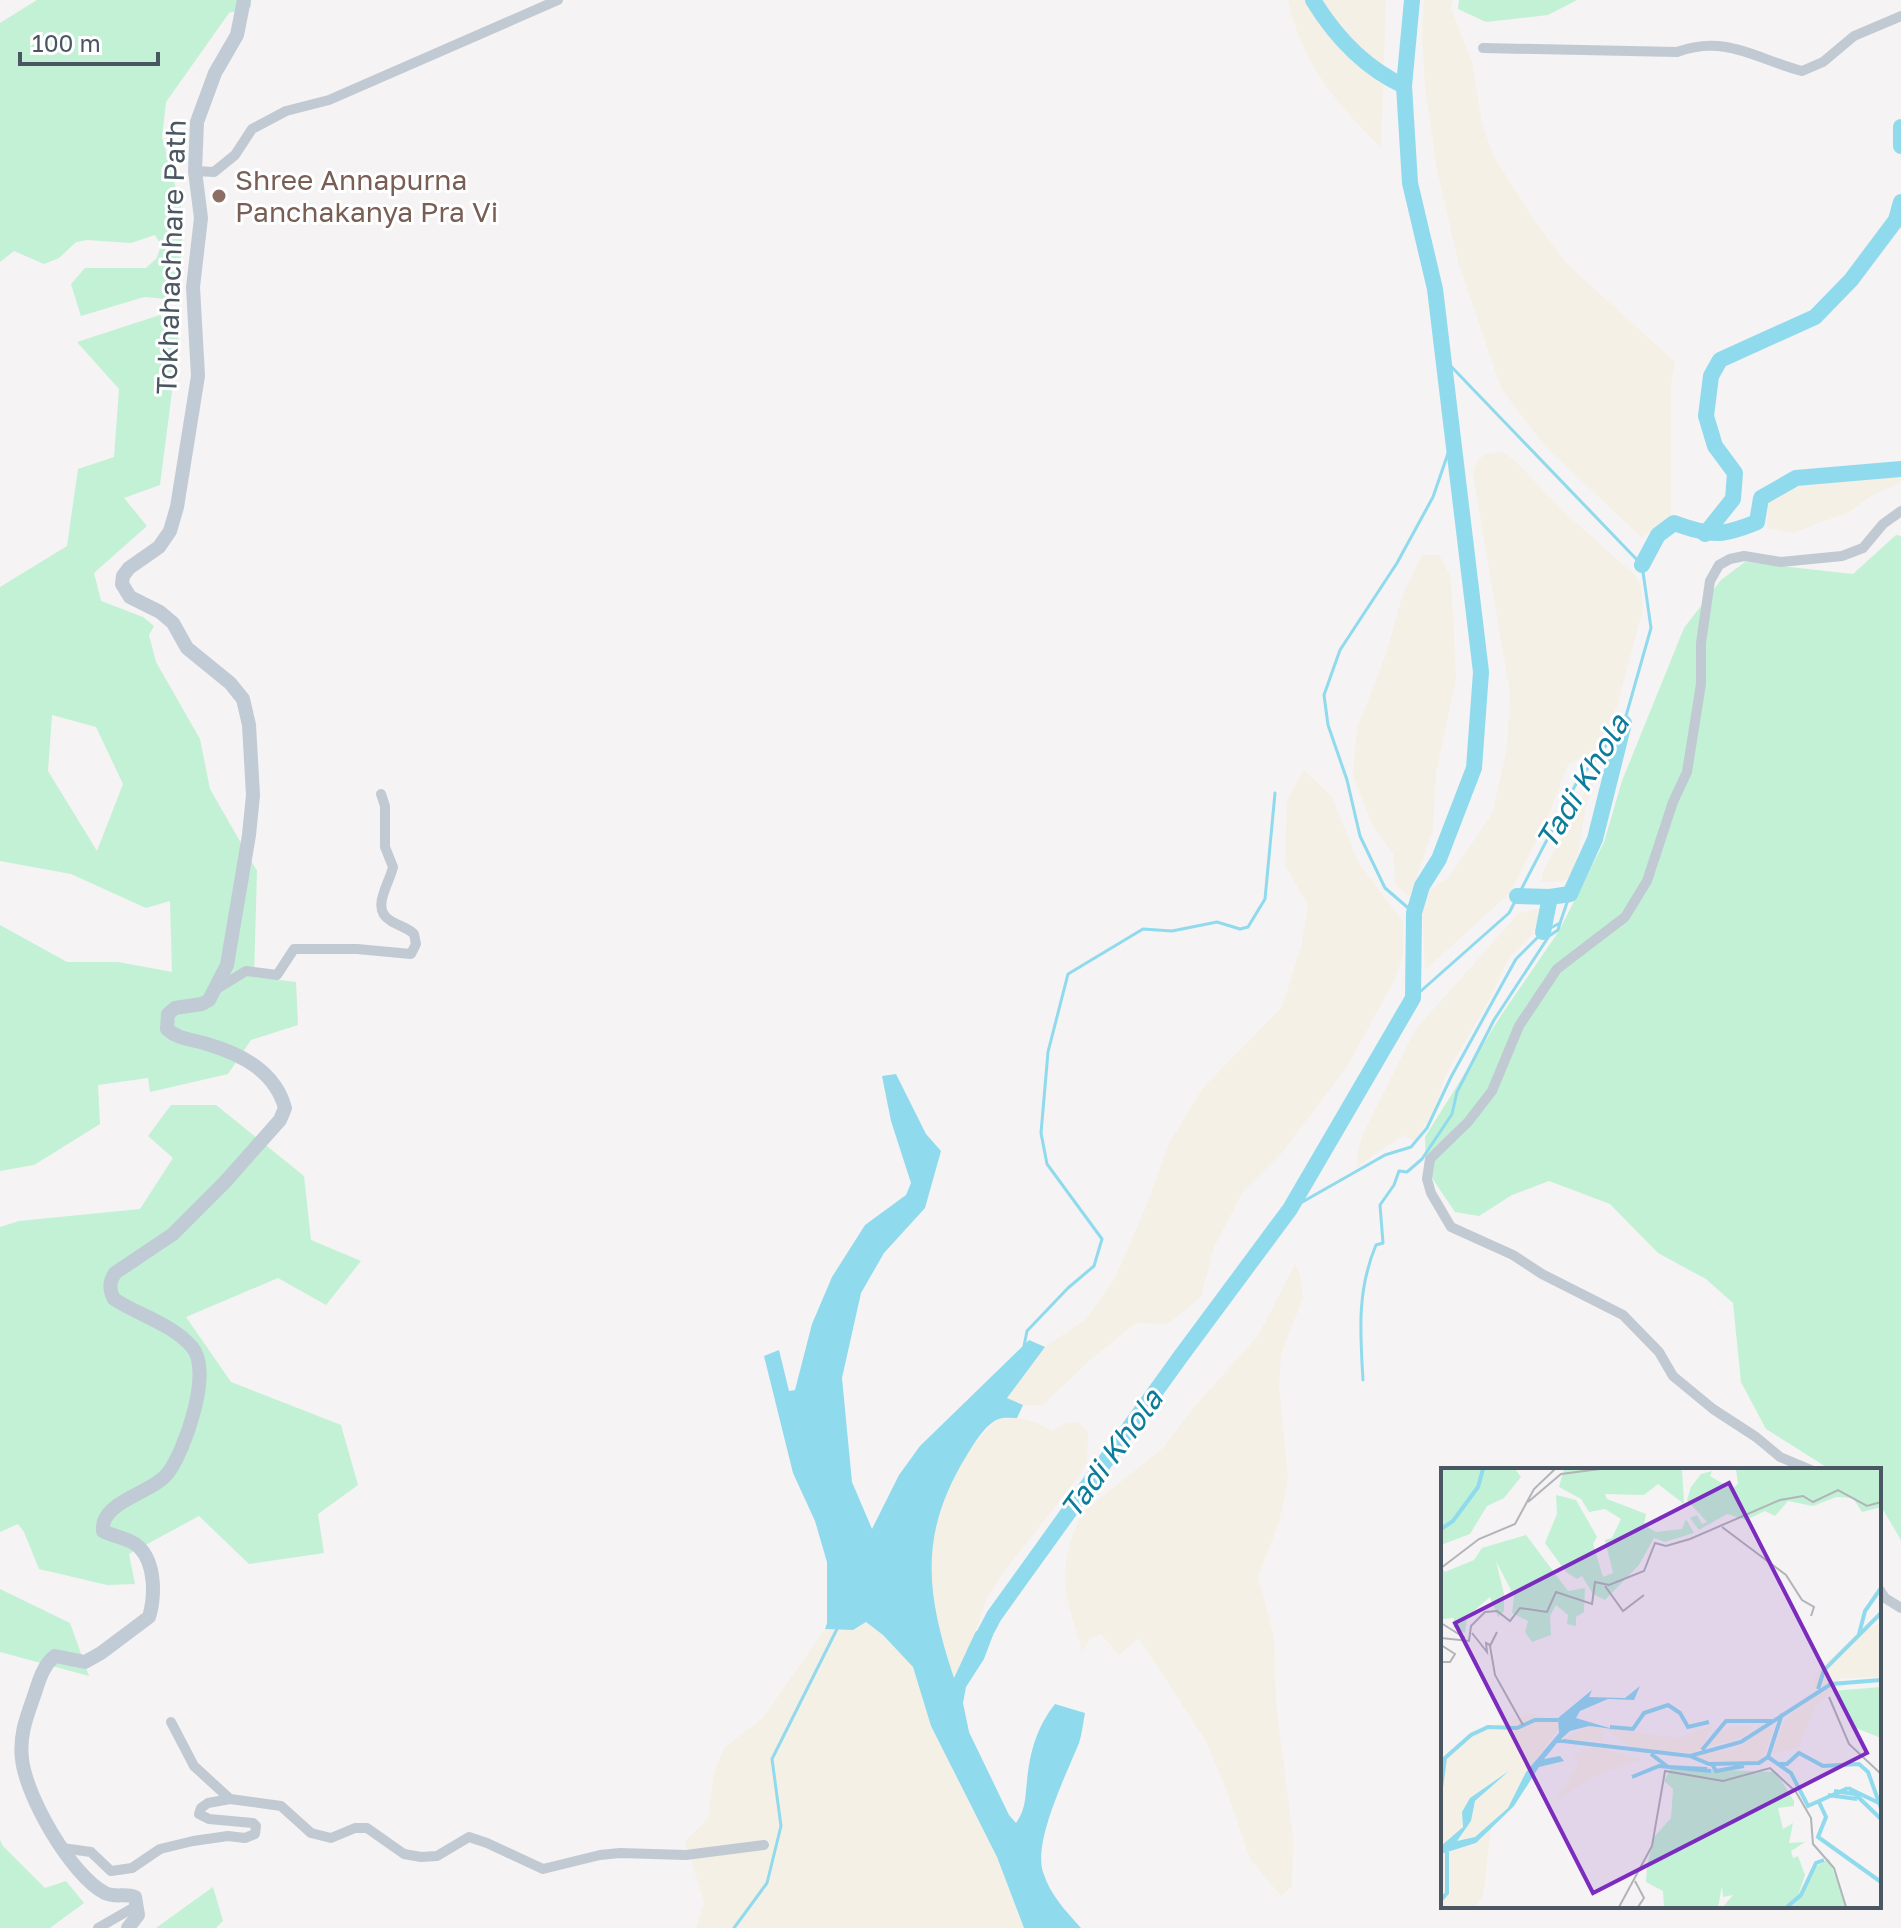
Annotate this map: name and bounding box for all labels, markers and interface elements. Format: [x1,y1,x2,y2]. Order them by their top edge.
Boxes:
scale bar [20,16,158,66]
text: 100 m [32,28,101,57]
street label: Tokhahachhare Path [149,119,192,395]
place label: Shree Annapurna Panchakanya Pra Vi [235,163,498,228]
marker: Shree Annapurna Panchakanya Pra Vi [210,187,228,205]
water label: Tadi Khola [1528,707,1637,855]
water label: Tadi Khola [1052,1381,1171,1525]
inset map [1441,1468,1881,1908]

